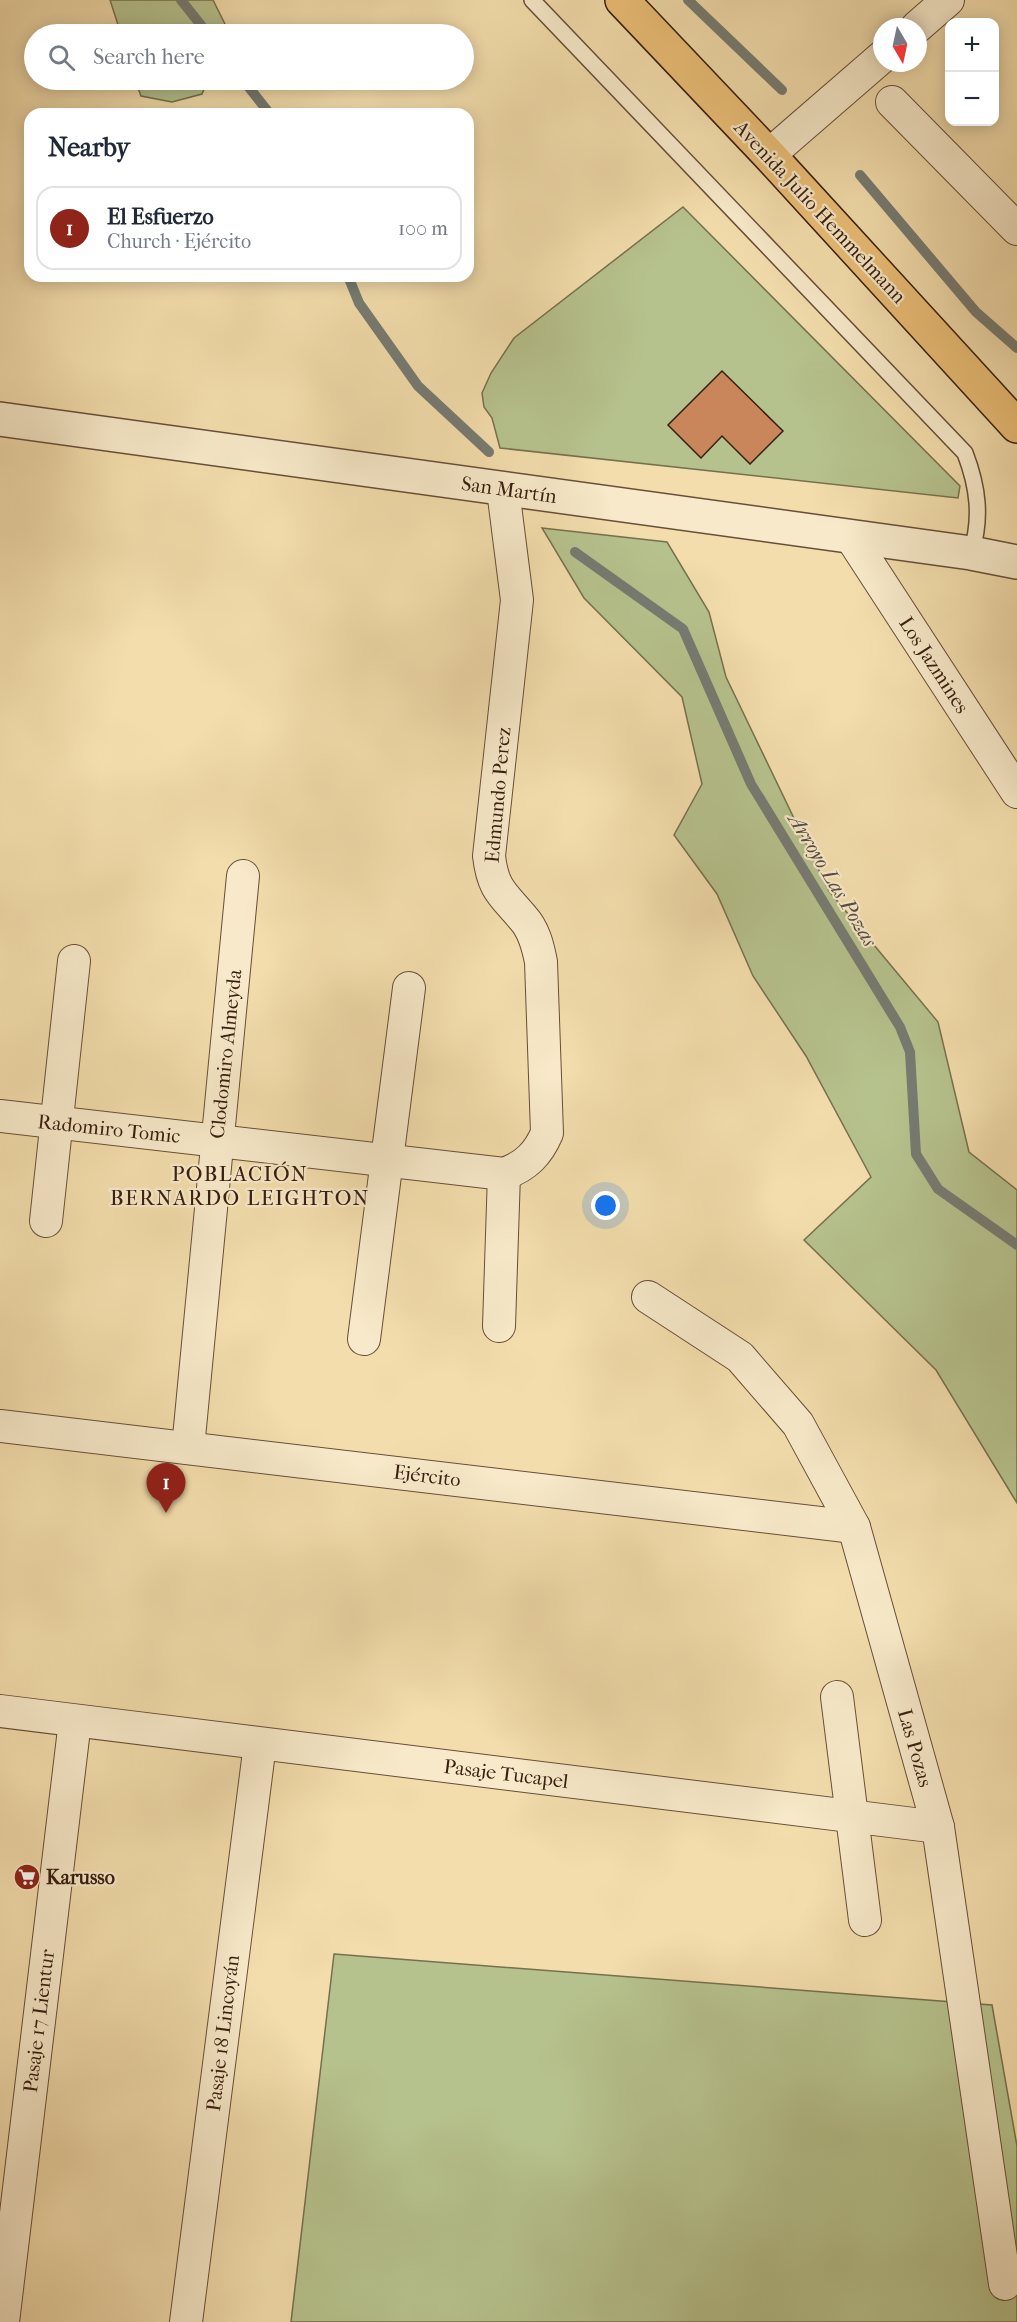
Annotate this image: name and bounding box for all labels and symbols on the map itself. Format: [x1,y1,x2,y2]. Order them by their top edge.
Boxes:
north arrow [873,18,927,72]
street label: Avenida Julio Hemmelmann [729,115,911,308]
street label: San Martín [460,472,559,508]
street label: Los Jazmines [894,612,974,718]
street label: Edmundo Perez [481,726,515,864]
water label: Arroyo Las Pozas [782,807,882,951]
street label: Clodomiro Almeyda [206,968,246,1140]
street label: Radomiro Tomic [37,1110,182,1148]
district label: POBLACIÓN BERNARDO LEIGHTON [110,1161,370,1210]
your location [591,1191,620,1220]
street label: Ejército [392,1460,462,1492]
pin: 1 [146,1464,186,1513]
street label: Las Pozas [893,1706,937,1790]
street label: Pasaje Tucapel [442,1755,570,1793]
supermarket icon: Karusso [12,1862,42,1892]
place label: Karusso [46,1866,115,1889]
street label: Pasaje 17 Lientur [19,1948,59,2094]
street label: Pasaje 18 Lincoyán [202,1953,244,2113]

